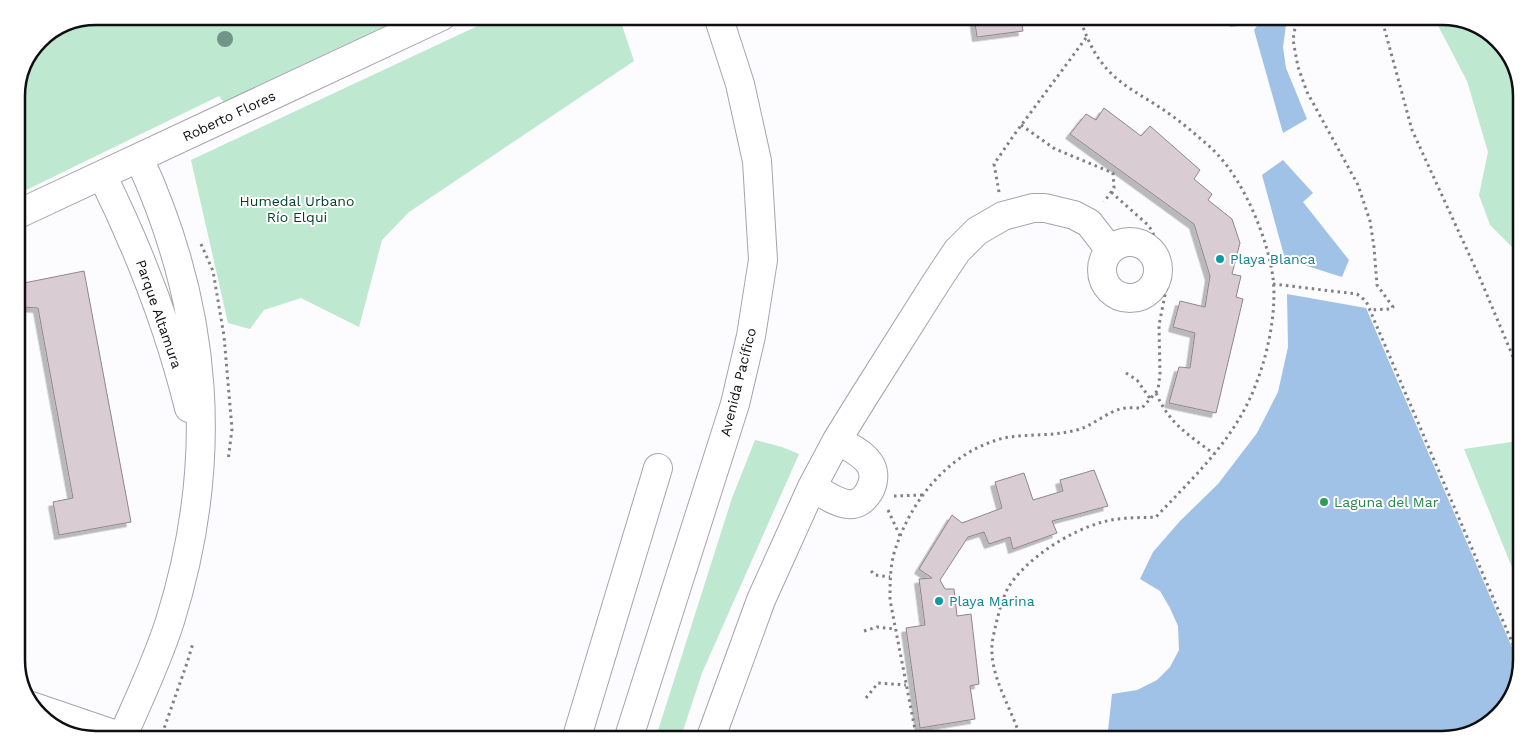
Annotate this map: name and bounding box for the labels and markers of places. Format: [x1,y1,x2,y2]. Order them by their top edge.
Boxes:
place label: Playa Blanca [1230,251,1316,267]
marker: Playa Blanca [1214,253,1226,265]
place label: Laguna del Mar [1334,494,1439,510]
marker: Laguna del Mar [1318,496,1330,508]
place label: Playa Marina [949,593,1035,609]
marker: Playa Marina [933,595,945,607]

